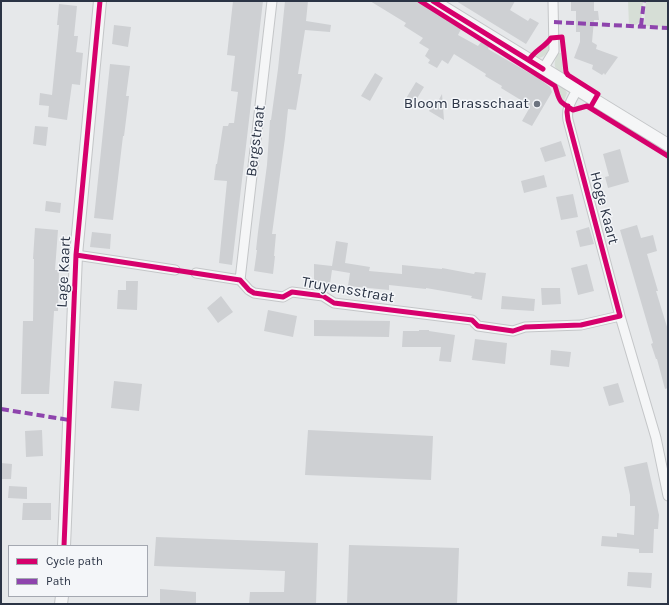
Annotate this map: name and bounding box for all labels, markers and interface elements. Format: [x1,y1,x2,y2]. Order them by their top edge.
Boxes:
place label: Bloom Brasschaat [404,95,529,113]
marker: Bloom Brasschaat [532,99,542,109]
street label: Bergstraat [243,104,269,178]
street label: Hoge Kaart [586,170,622,246]
street label: Lage Kaart [53,236,75,308]
street label: Truyensstraat [300,273,396,307]
legend [8,545,148,597]
text: Cycle path [46,554,103,568]
text: Path [46,574,71,588]

